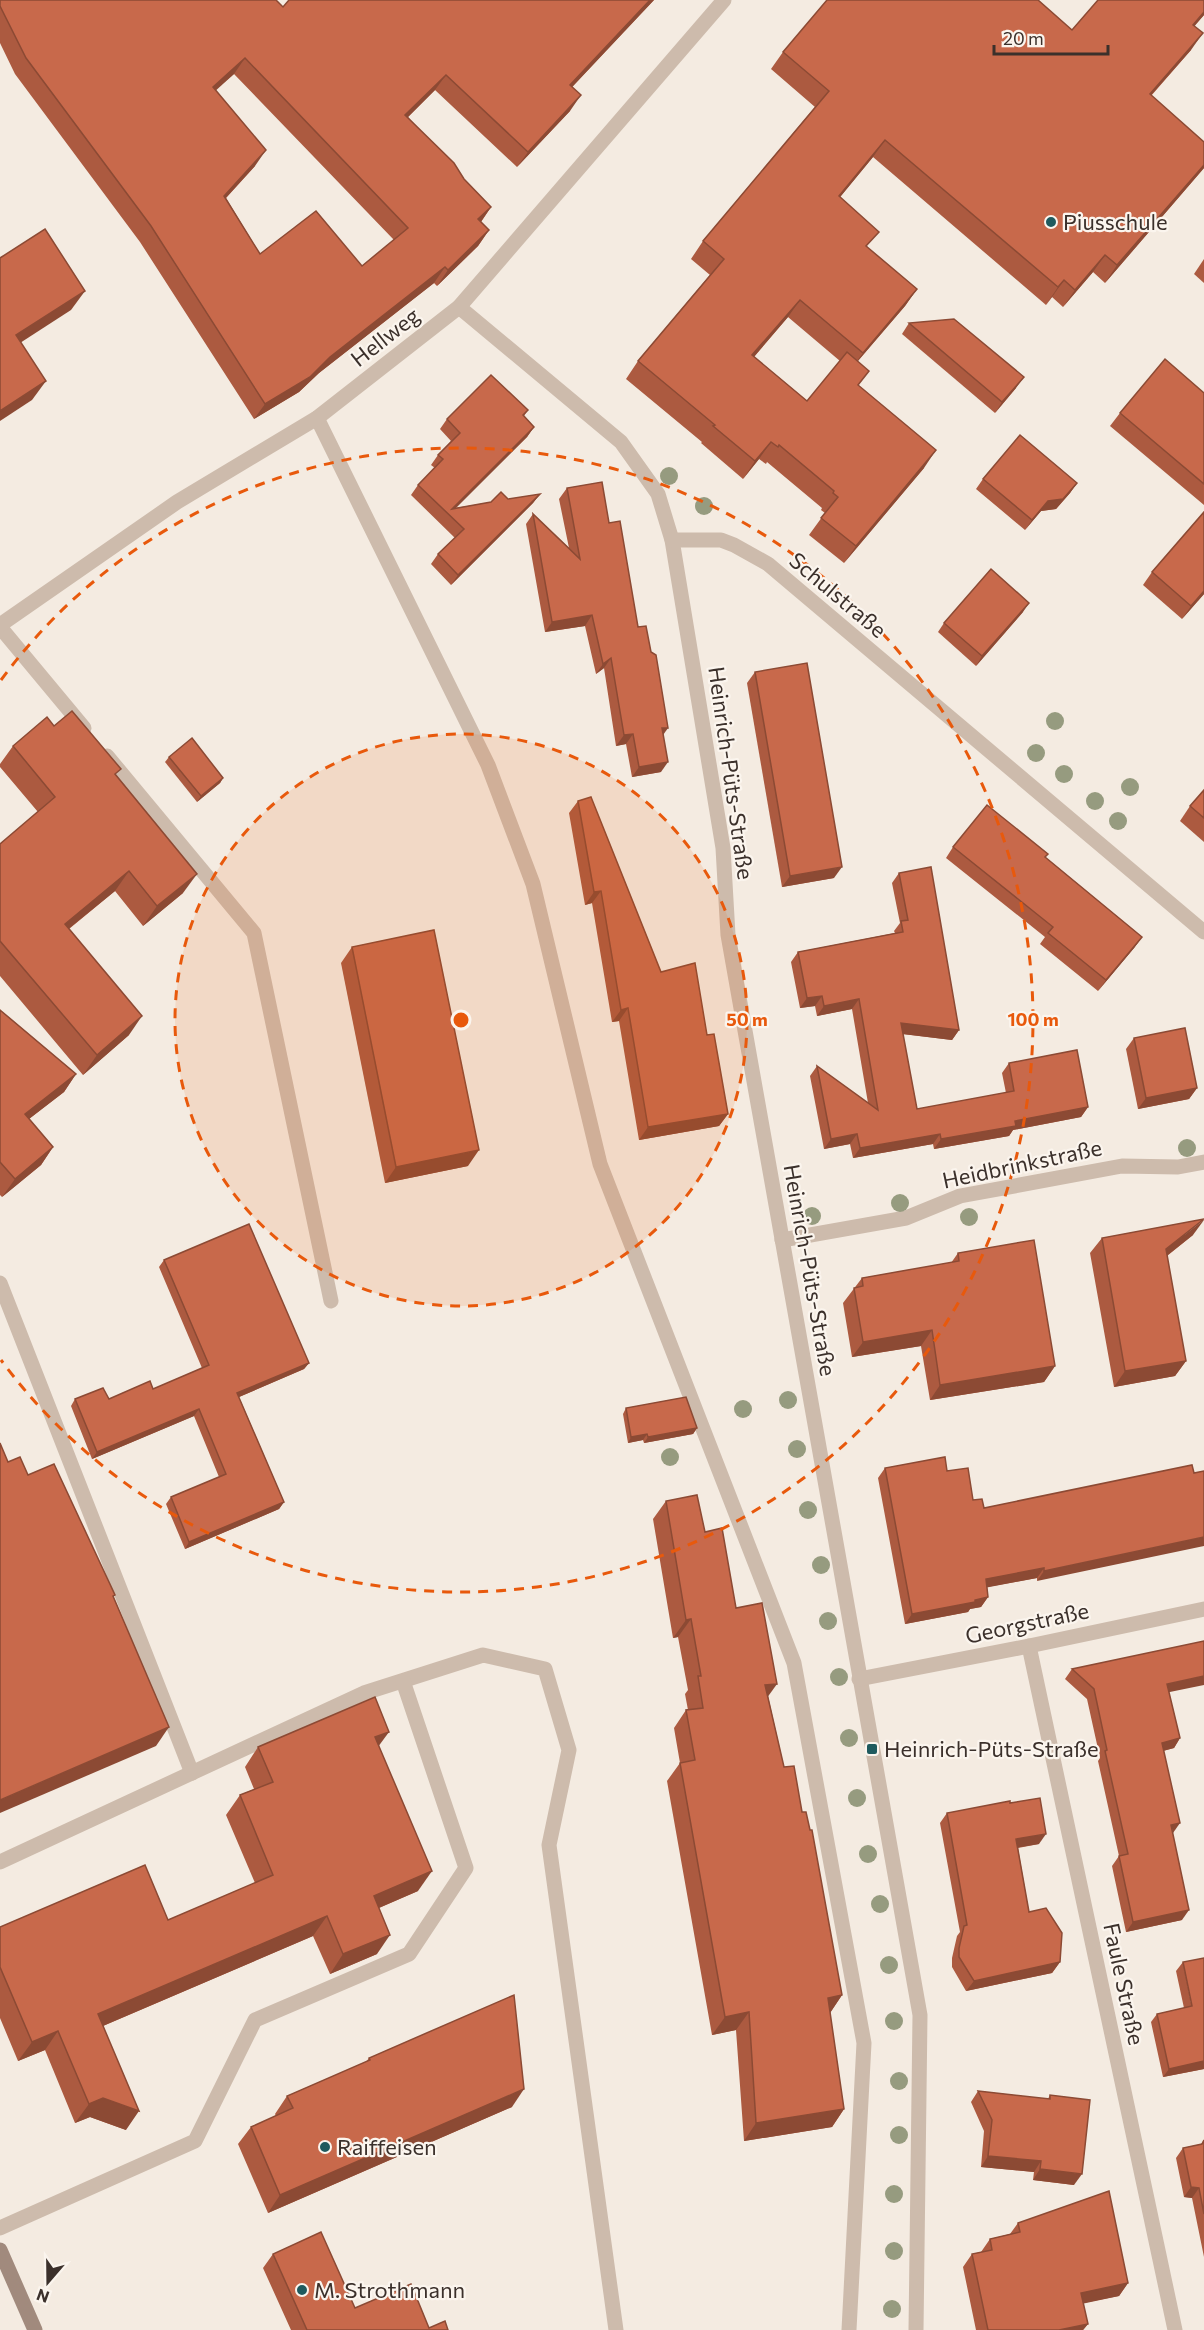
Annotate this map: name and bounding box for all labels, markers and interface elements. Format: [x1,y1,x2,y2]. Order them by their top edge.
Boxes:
scale bar [994,18,1108,56]
text: 20 m [1003,27,1044,49]
place label: Piusschule [1063,208,1168,235]
marker: Piusschule [1044,215,1058,229]
street label: Hellweg [345,301,425,372]
street label: Schulstraße [784,546,892,643]
street label: Heinrich-Püts-Straße [703,665,760,881]
text: 50 m [726,1008,768,1030]
text: 100 m [1007,1008,1059,1030]
centre of rings [451,1010,471,1030]
street label: Heidbrinkstraße [940,1133,1104,1194]
street label: Heinrich-Püts-Straße [779,1162,842,1378]
street label: Georgstraße [963,1596,1091,1649]
place label: Heinrich-Püts-Straße [884,1735,1099,1762]
marker: Heinrich-Püts-Straße [865,1742,879,1756]
street label: Faule Straße [1098,1920,1151,2047]
place label: Raiffeisen [337,2133,437,2160]
marker: Raiffeisen [318,2140,332,2154]
north arrow [18,2252,78,2312]
place label: M. Strothmann [314,2276,465,2303]
marker: M. Strothmann [295,2283,309,2297]
text: N [34,2286,52,2308]

